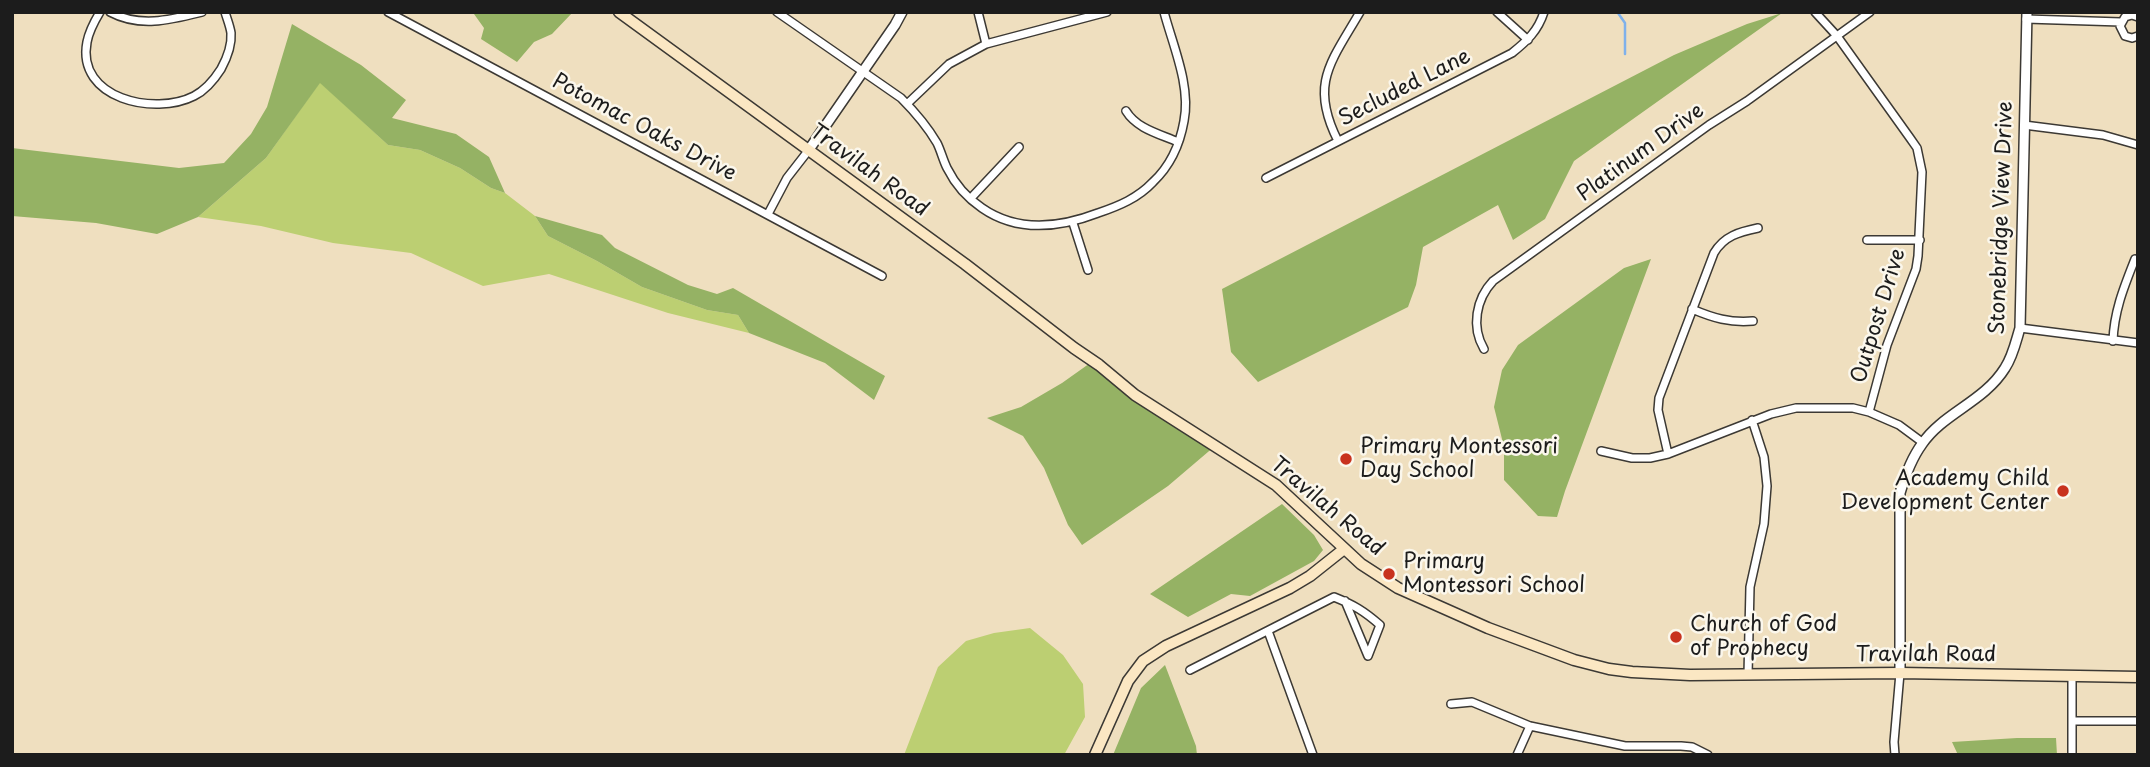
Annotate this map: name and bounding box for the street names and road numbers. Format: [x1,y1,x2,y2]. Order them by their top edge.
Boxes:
street label: Secluded Lane [1335,44,1475,132]
street label: Potomac Oaks Drive [548,69,740,187]
street label: Platinum Drive [1573,99,1709,207]
street label: Stonebridge View Drive [1985,101,2019,335]
street label: Travilah Road [805,119,933,223]
street label: Outpost Drive [1847,246,1911,386]
street label: Travilah Road [1265,452,1389,562]
street label: Travilah Road [1856,642,1996,668]

